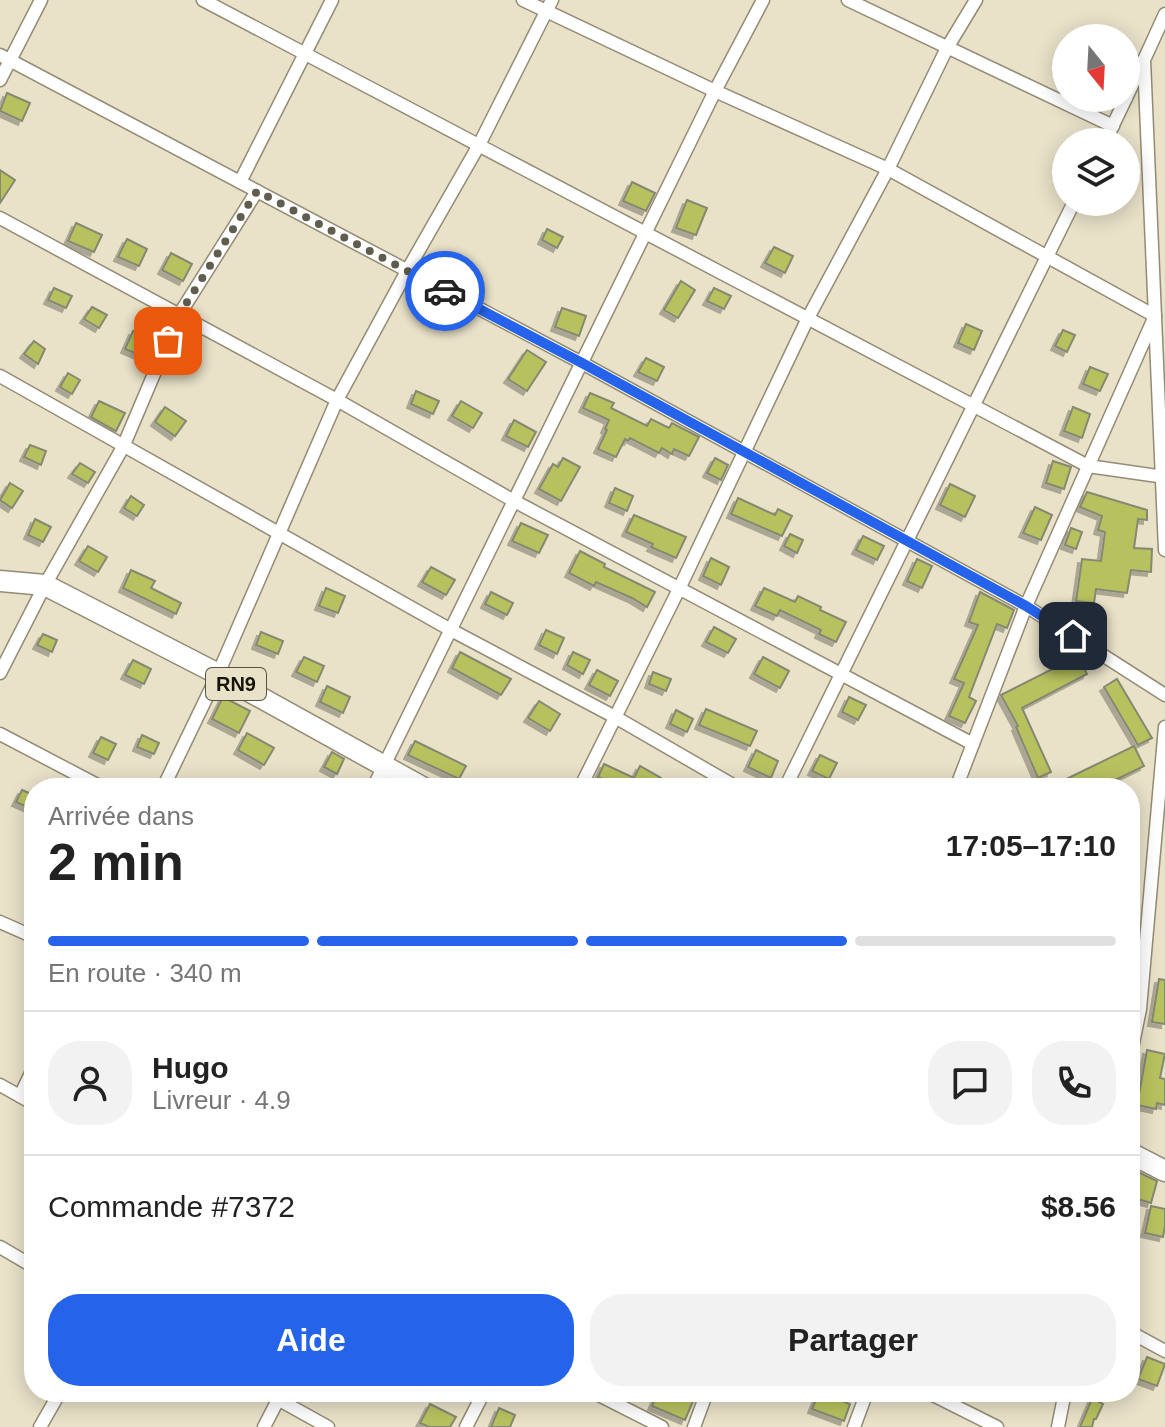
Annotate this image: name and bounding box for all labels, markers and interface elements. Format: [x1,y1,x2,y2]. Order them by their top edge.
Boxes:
north arrow [1052,24,1140,112]
map controls [1052,24,1140,216]
button: layers [1052,128,1140,216]
courier [405,251,485,331]
icon: car [423,269,467,313]
pin [134,307,202,375]
icon: bag [146,319,190,363]
pin [1039,602,1107,670]
icon: home [1051,614,1095,658]
road number: RN9 [206,668,266,700]
text: Arrivée dans [48,801,194,831]
text: 17:05–17:10 [946,829,1116,862]
text: 2 min [48,833,184,891]
text: En route · 340 m [48,958,242,988]
button: person [48,1041,132,1125]
button: chat [928,1041,1012,1125]
button: phone [1032,1041,1116,1125]
text: Hugo [152,1051,229,1084]
text: Livreur · 4.9 [152,1085,291,1115]
text: Commande #7372 [48,1190,295,1223]
text: $8.56 [1041,1190,1116,1223]
button: Aide [48,1294,574,1386]
button: Partager [590,1294,1116,1386]

